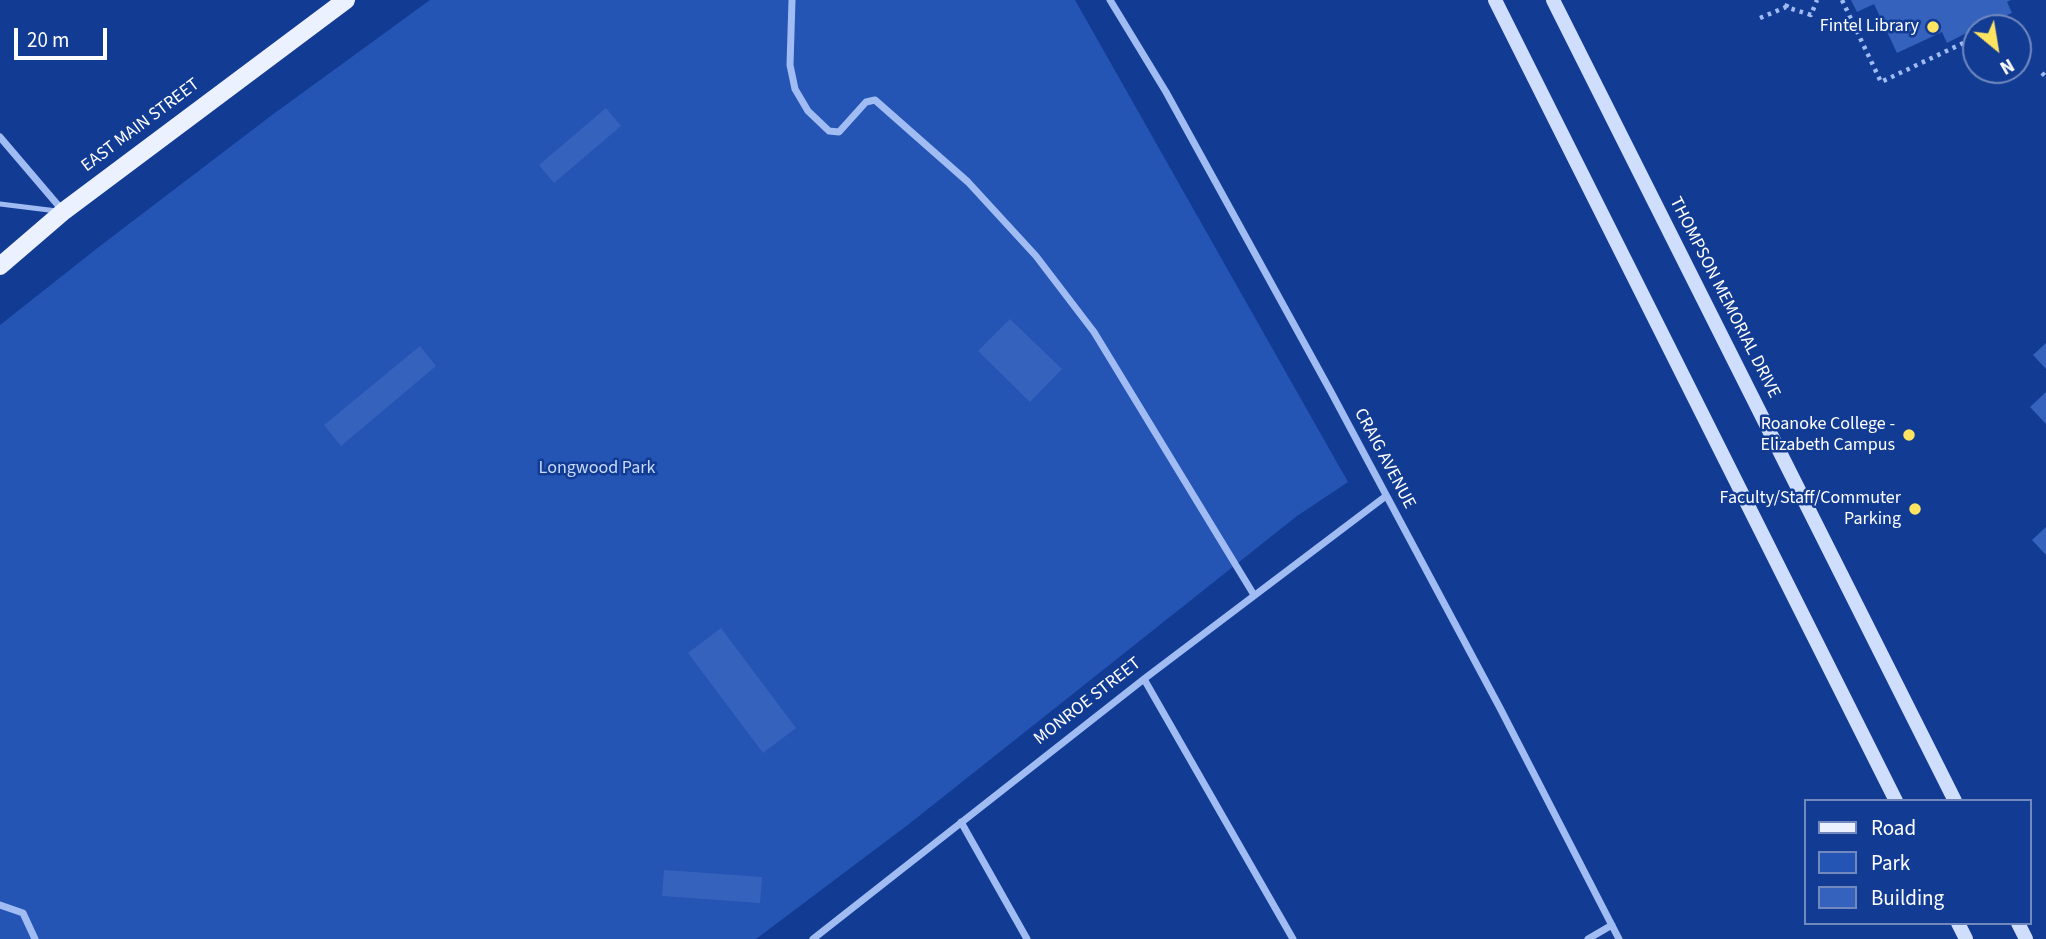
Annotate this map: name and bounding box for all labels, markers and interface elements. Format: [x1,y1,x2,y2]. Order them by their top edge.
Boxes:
scale bar [18,14,110,58]
north arrow [1962,14,2032,84]
place label: Fintel Library [1820,16,1919,38]
marker: Fintel Library [1925,19,1941,35]
text: 20 m [27,25,69,55]
text: N [1995,51,2019,81]
street label: EAST MAIN STREET [78,75,204,177]
street label: THOMPSON MEMORIAL DRIVE [1664,194,1784,402]
street label: CRAIG AVENUE [1348,405,1420,513]
place label: Roanoke College - Elizabeth Campus [1760,414,1895,457]
marker: Roanoke College - Elizabeth Campus [1901,427,1917,443]
park label: Longwood Park [539,458,655,480]
place label: Faculty/Staff/Commuter Parking [1720,488,1901,530]
marker: Faculty/Staff/Commuter Parking [1907,501,1923,517]
street label: MONROE STREET [1030,654,1146,750]
legend [1804,799,2032,925]
text: Road [1871,813,1916,843]
text: Park [1871,848,1910,878]
text: Building [1871,883,1944,913]

